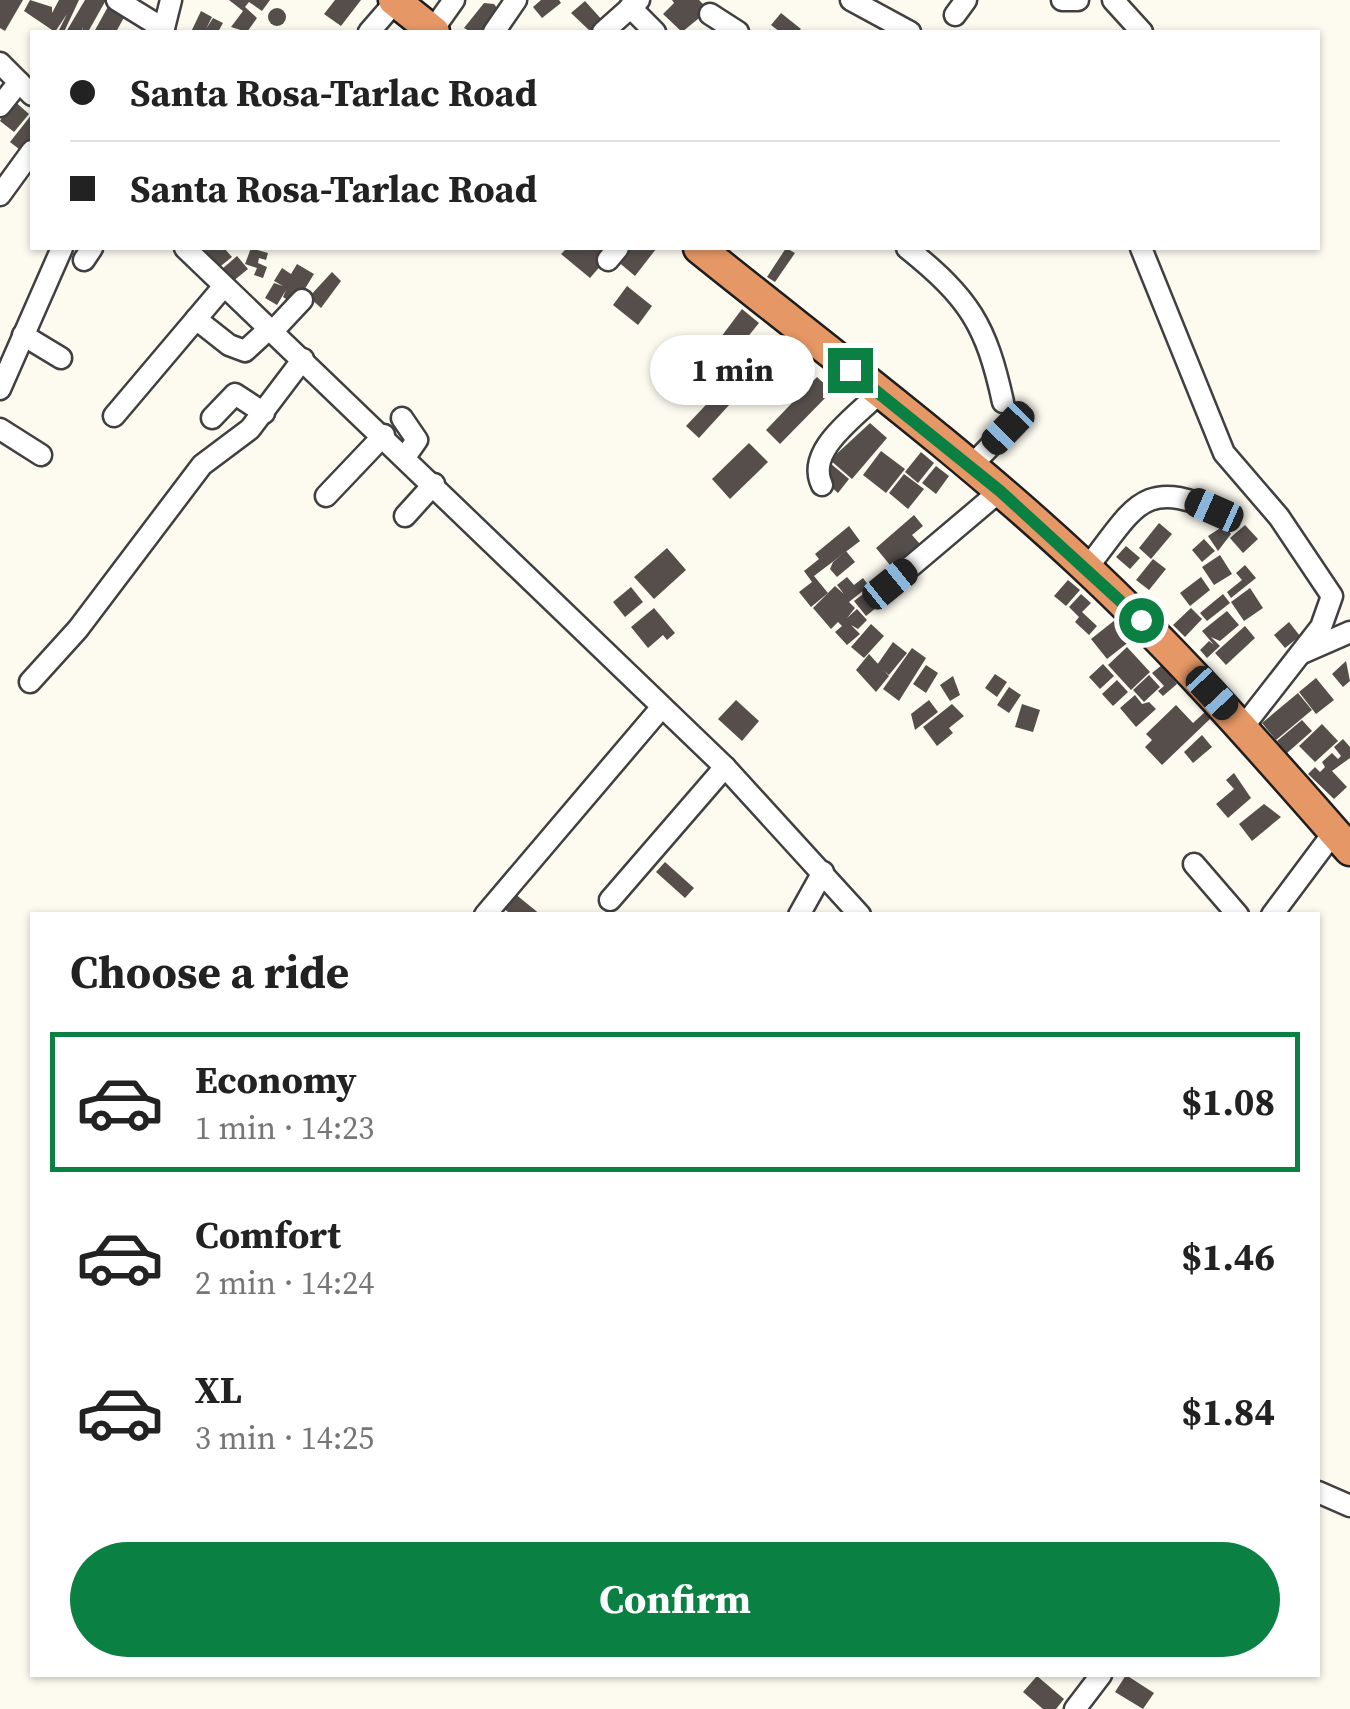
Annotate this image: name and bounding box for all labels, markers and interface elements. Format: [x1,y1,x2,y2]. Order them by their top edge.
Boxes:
text: Santa Rosa-Tarlac Road [130,67,537,119]
text: Santa Rosa-Tarlac Road [130,163,537,215]
callout: 1 min [650,335,815,405]
text: 1 min [691,348,774,392]
route end [828,348,873,393]
car [976,396,1040,460]
car [1180,484,1248,536]
car [857,553,923,615]
route start [1119,598,1164,643]
car [1181,661,1243,725]
text: Choose a ride [70,941,349,1003]
text: Economy [195,1054,357,1106]
icon: car [75,1057,165,1147]
text: $1.08 [1181,1076,1275,1128]
text: 1 min · 14:23 [195,1106,374,1150]
text: Comfort [195,1209,341,1261]
icon: car [75,1212,165,1302]
text: $1.46 [1181,1231,1275,1283]
text: 2 min · 14:24 [195,1261,374,1305]
text: XL [195,1364,242,1416]
icon: car [75,1367,165,1457]
text: $1.84 [1181,1386,1275,1438]
text: 3 min · 14:25 [195,1416,374,1460]
button: Confirm [70,1542,1280,1657]

